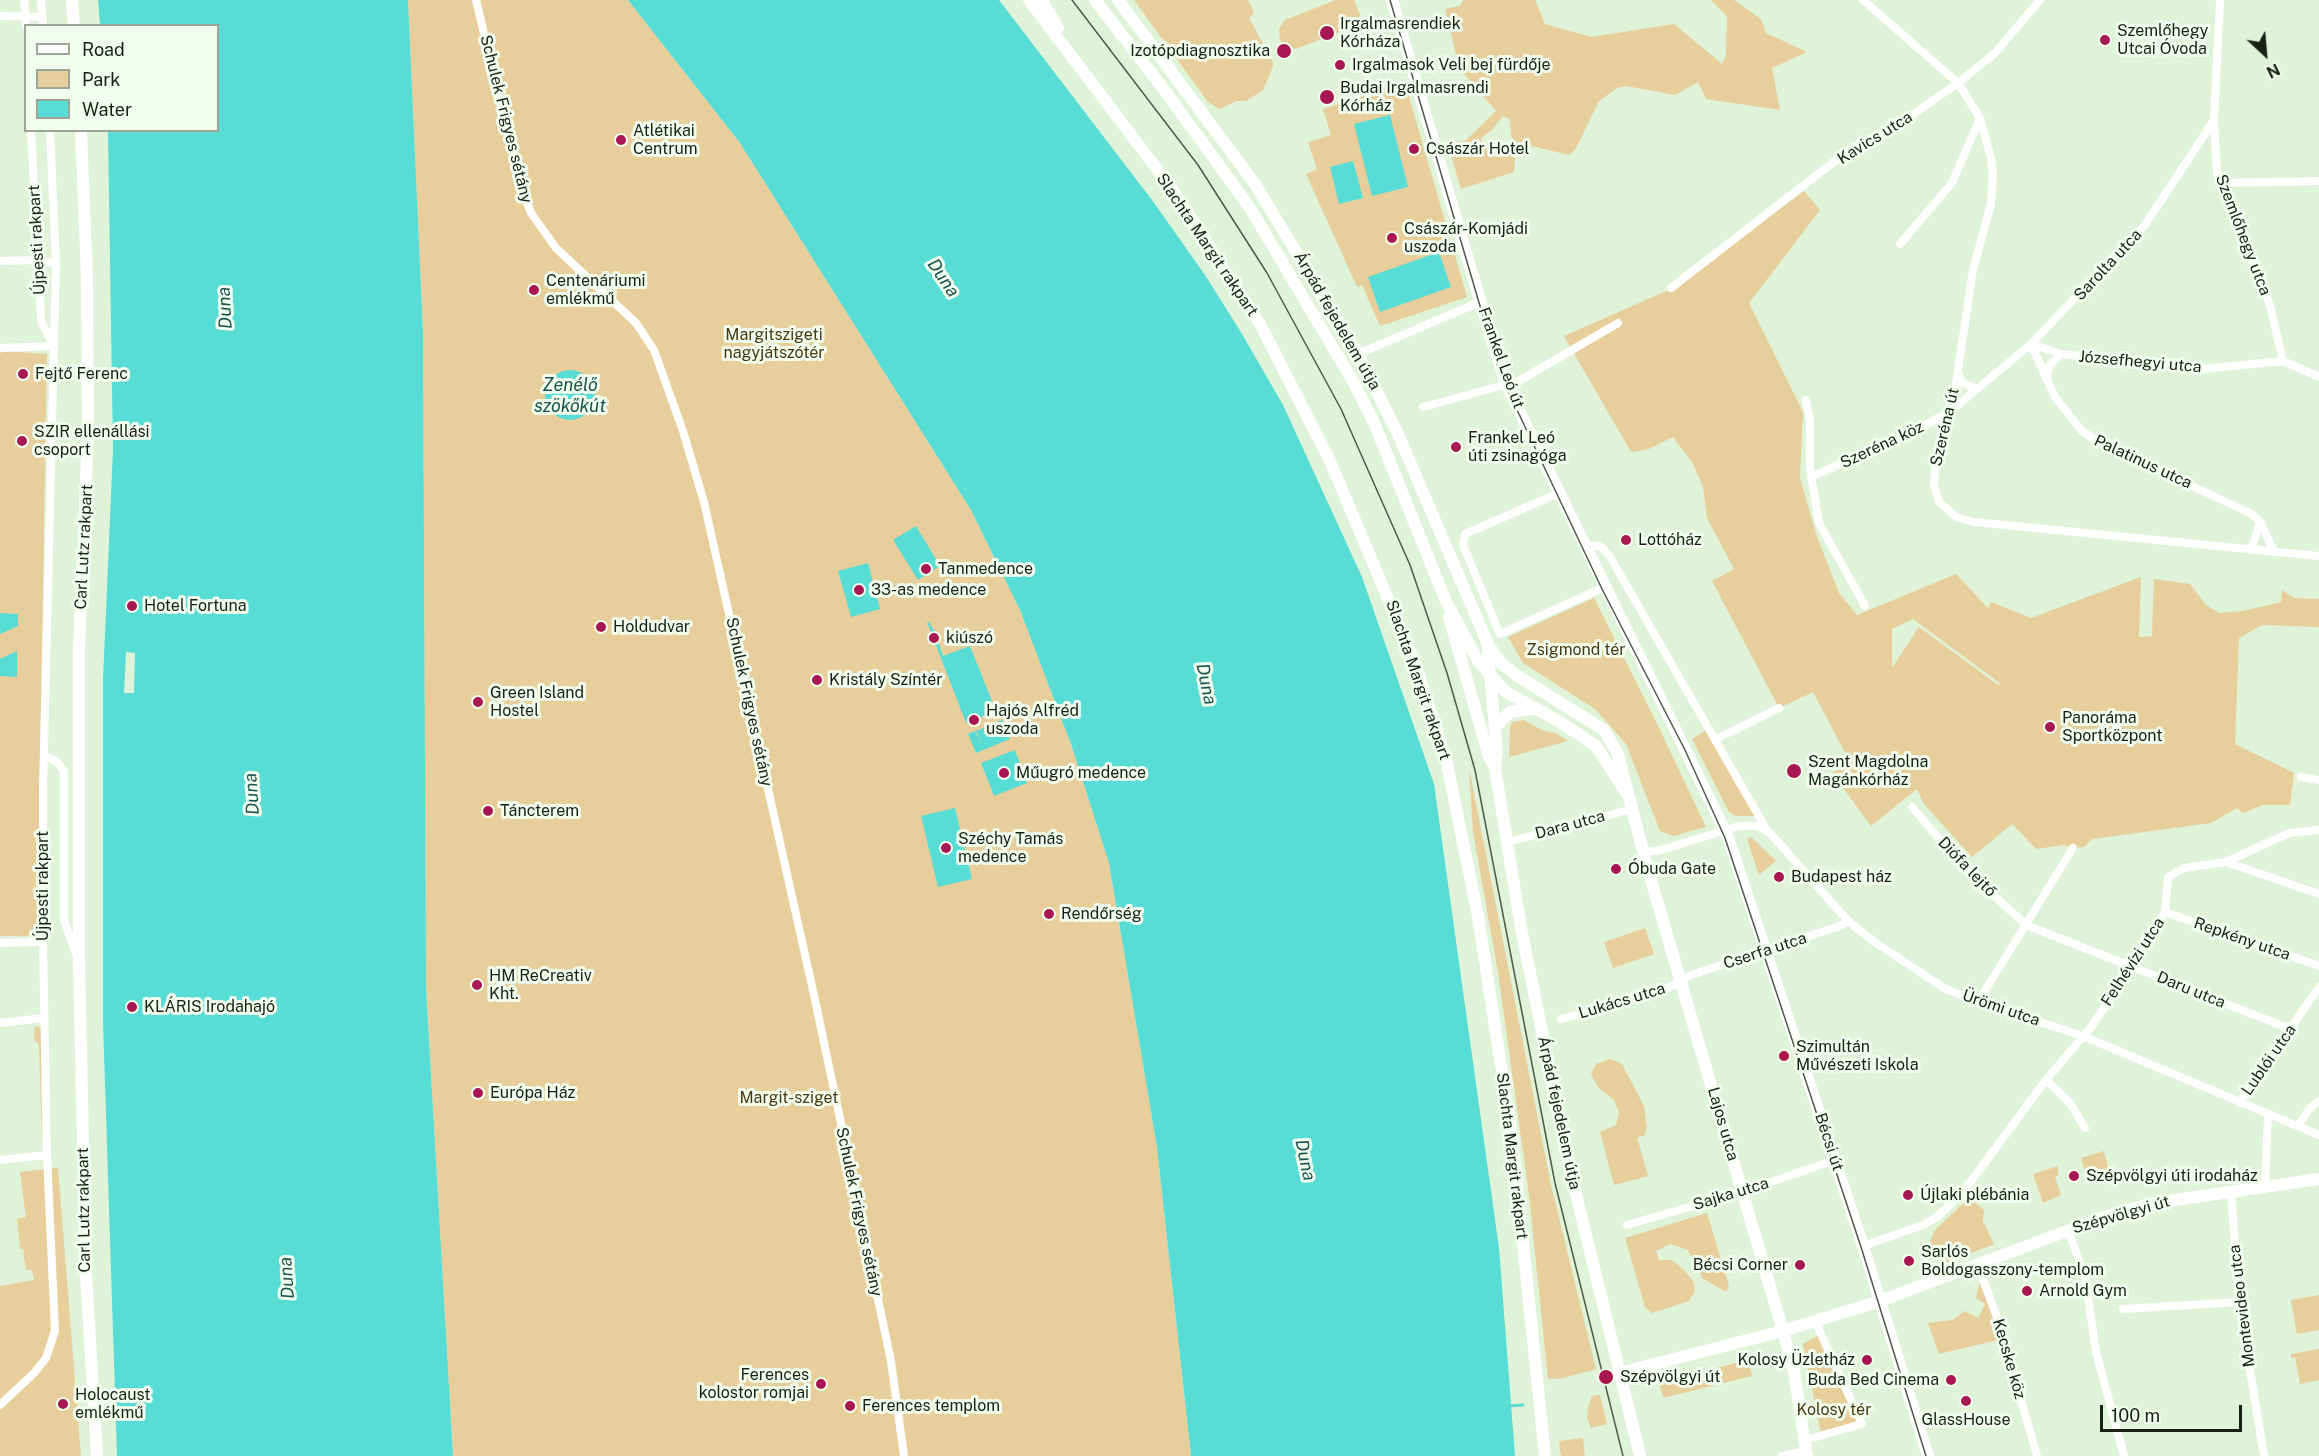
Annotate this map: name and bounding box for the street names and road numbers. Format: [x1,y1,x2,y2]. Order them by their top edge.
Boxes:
street label: Schulek Frigyes sétány [476,33,536,205]
street label: Kavics utca [1834,107,1916,169]
street label: Slachta Margit rakpart [1152,170,1262,320]
street label: Szemlőhegy utca [2211,172,2275,298]
street label: Újpesti rakpart [25,184,49,296]
street label: Sarolta utca [2070,225,2146,305]
street label: Árpád fejedelem útja [1290,248,1384,394]
street label: Frankel Leó út [1474,305,1528,411]
street label: Józsefhegyi utca [2078,347,2202,377]
street label: Szeréna út [1927,386,1963,468]
street label: Szeréna köz [1837,417,1927,473]
street label: Palatinus utca [2091,431,2195,493]
street label: Carl Lutz rakpart [71,484,97,610]
street label: Slachta Margit rakpart [1382,597,1454,763]
street label: Schulek Frigyes sétány [722,616,776,788]
street label: Dara utca [1533,806,1607,844]
street label: Újpesti rakpart [33,831,53,941]
street label: Diófa lejtő [1934,833,2000,901]
street label: Repkény utca [2191,913,2293,965]
street label: Felhévízi utca [2097,914,2169,1010]
street label: Cserfa utca [1721,929,1809,973]
street label: Daru utca [2154,968,2228,1012]
street label: Lukács utca [1576,979,1668,1023]
street label: Ürömi utca [1960,986,2042,1030]
street label: Lublói utca [2238,1021,2300,1099]
street label: Árpád fejedelem útja [1533,1035,1585,1191]
street label: Slachta Margit rakpart [1492,1071,1532,1241]
street label: Lajos utca [1703,1085,1743,1163]
street label: Bécsi út [1811,1111,1847,1173]
street label: Schulek Frigyes sétány [832,1126,886,1298]
street label: Carl Lutz rakpart [73,1147,95,1273]
street label: Sajka utca [1691,1173,1771,1215]
street label: Szépvölgyi út [2070,1192,2172,1238]
street label: Montevideo utca [2225,1244,2259,1368]
street label: Kecske köz [1988,1316,2030,1402]

